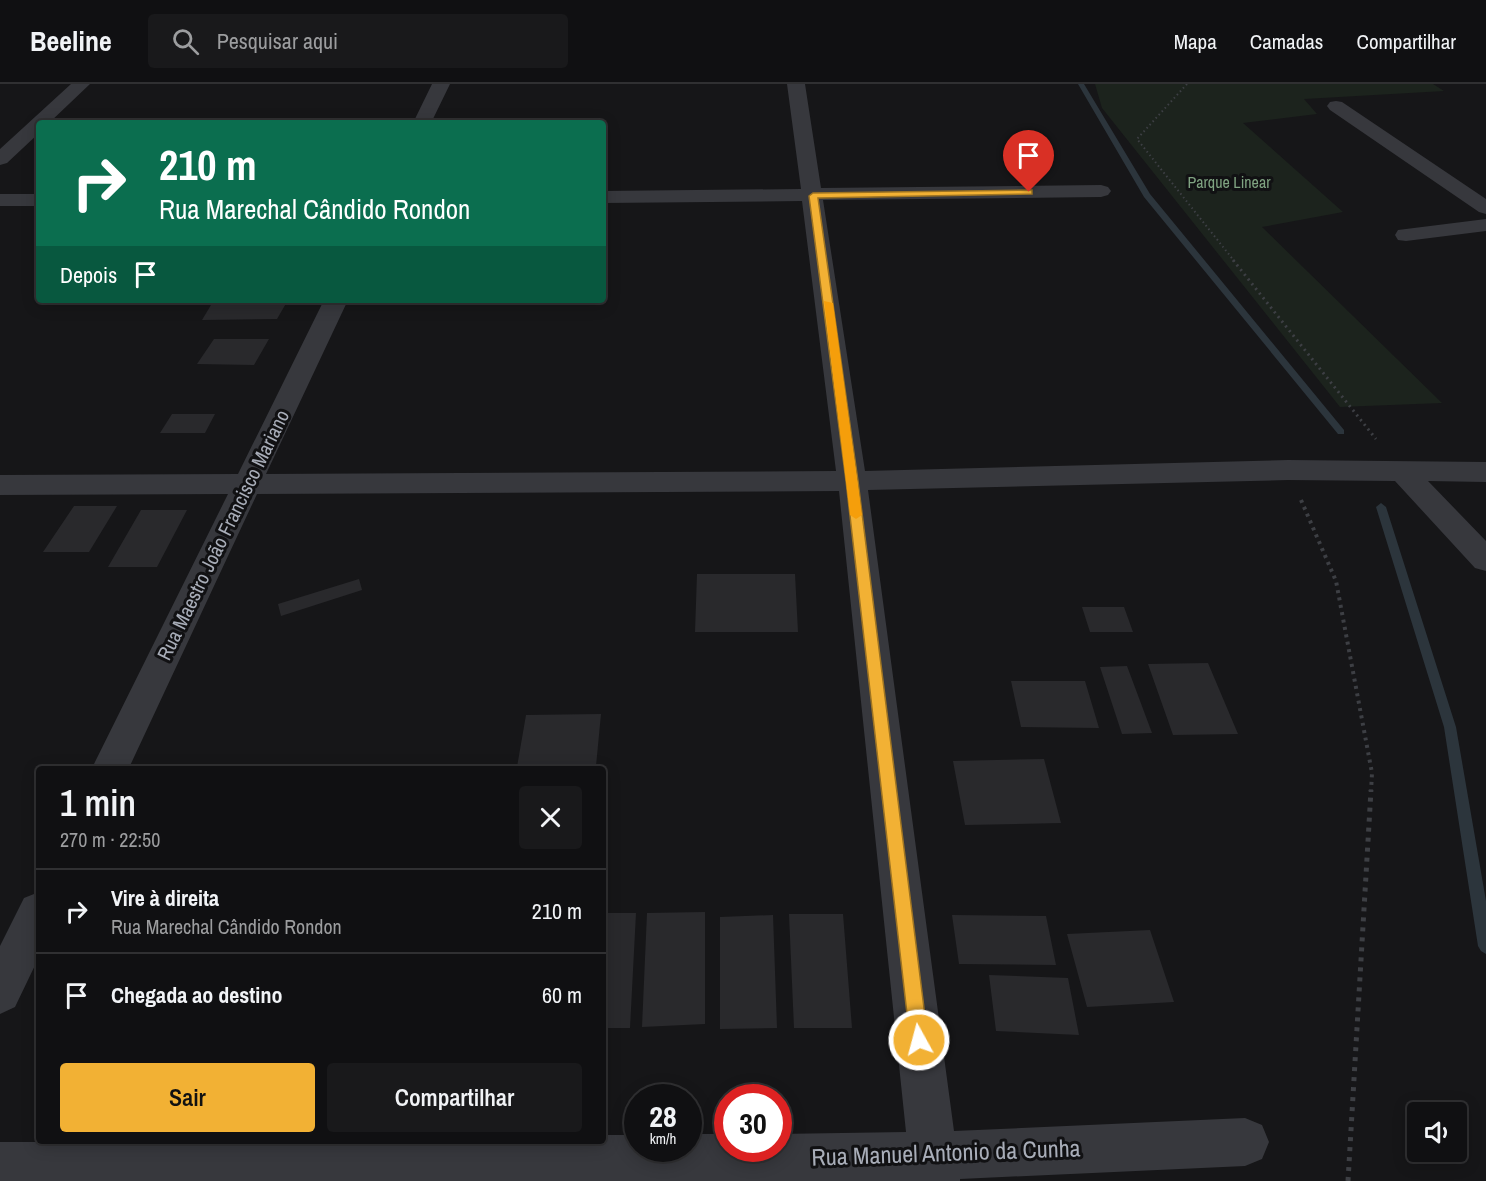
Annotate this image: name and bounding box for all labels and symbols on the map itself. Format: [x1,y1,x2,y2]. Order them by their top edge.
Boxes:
pin [1003,130,1054,192]
park label: Parque Linear [1187,171,1271,193]
street label: Rua Maestro João Francisco Mariano [150,405,295,664]
position arrow [887,1008,951,1072]
speed limit sign: 30 [714,1084,792,1162]
street label: Rua Manuel Antonio da Cunha [811,1131,1081,1173]

